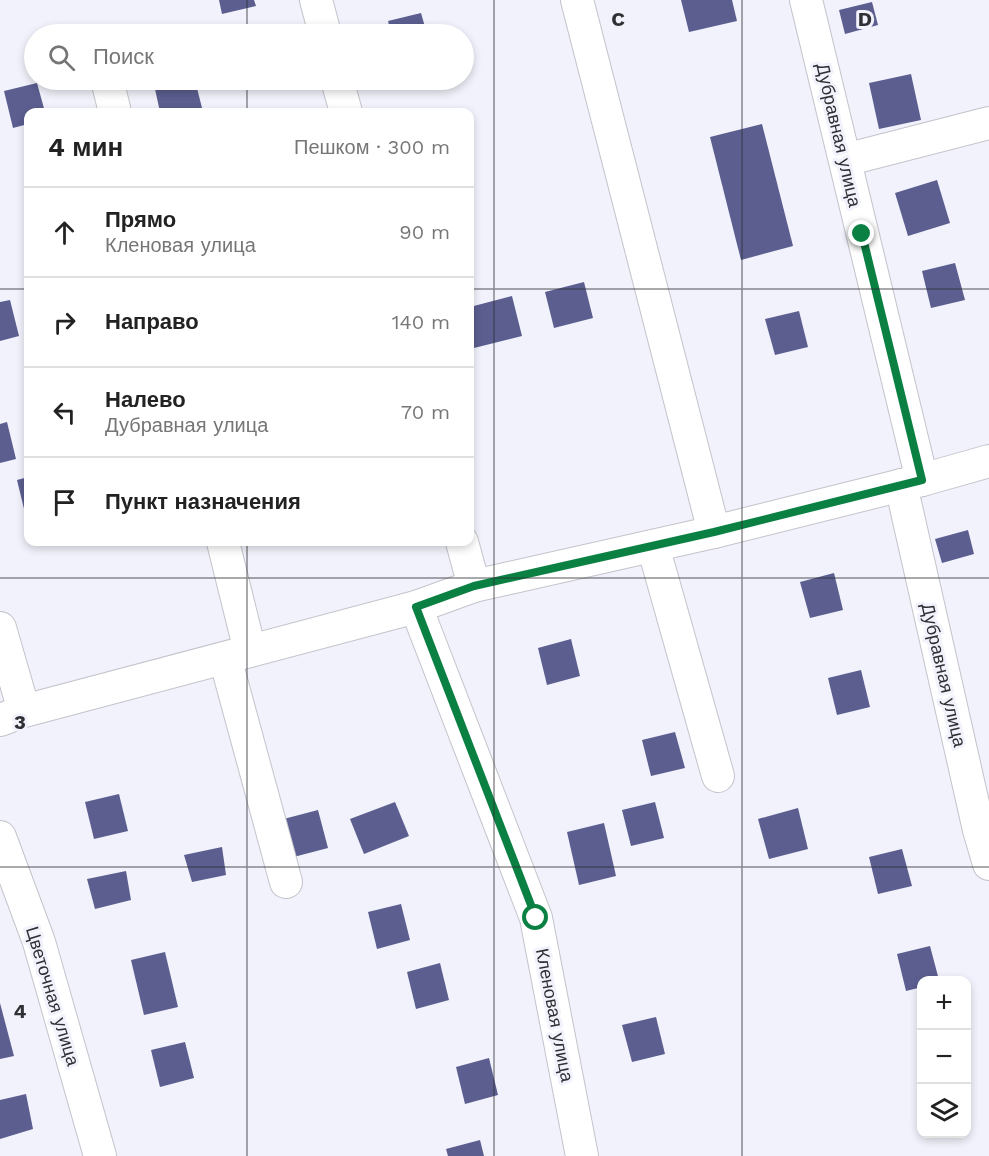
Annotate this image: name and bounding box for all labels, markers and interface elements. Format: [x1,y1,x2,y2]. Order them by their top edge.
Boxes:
text: C [611,7,625,31]
text: D [858,7,872,31]
search box [24,24,474,90]
icon: search [45,41,78,74]
text: Поиск [93,44,154,69]
street label: Дубравная улица [812,61,866,210]
text: 4 мин [48,132,123,162]
text: Пешком · 300 m [294,135,450,159]
text: Прямо [105,207,176,232]
icon: ahead [48,216,81,249]
text: 90 m [399,220,450,244]
route end [848,220,874,246]
text: Кленовая улица [105,233,256,257]
icon: right [48,306,81,339]
text: Направо [105,309,199,334]
text: 140 m [392,310,450,334]
text: Налево [105,387,186,412]
icon: left [48,396,81,429]
text: 70 m [401,400,450,424]
text: Дубравная улица [105,413,268,437]
icon: arrive [48,486,81,519]
text: Пункт назначения [105,489,301,514]
street label: Дубравная улица [917,601,971,750]
text: 3 [14,710,26,734]
route start [522,904,548,930]
street label: Цветочная улица [22,924,84,1069]
street label: Кленовая улица [532,946,578,1085]
map controls [917,976,971,1138]
button: + [917,976,971,1030]
text: 4 [14,999,27,1023]
button: − [917,1030,971,1084]
button: layers [917,1084,971,1138]

